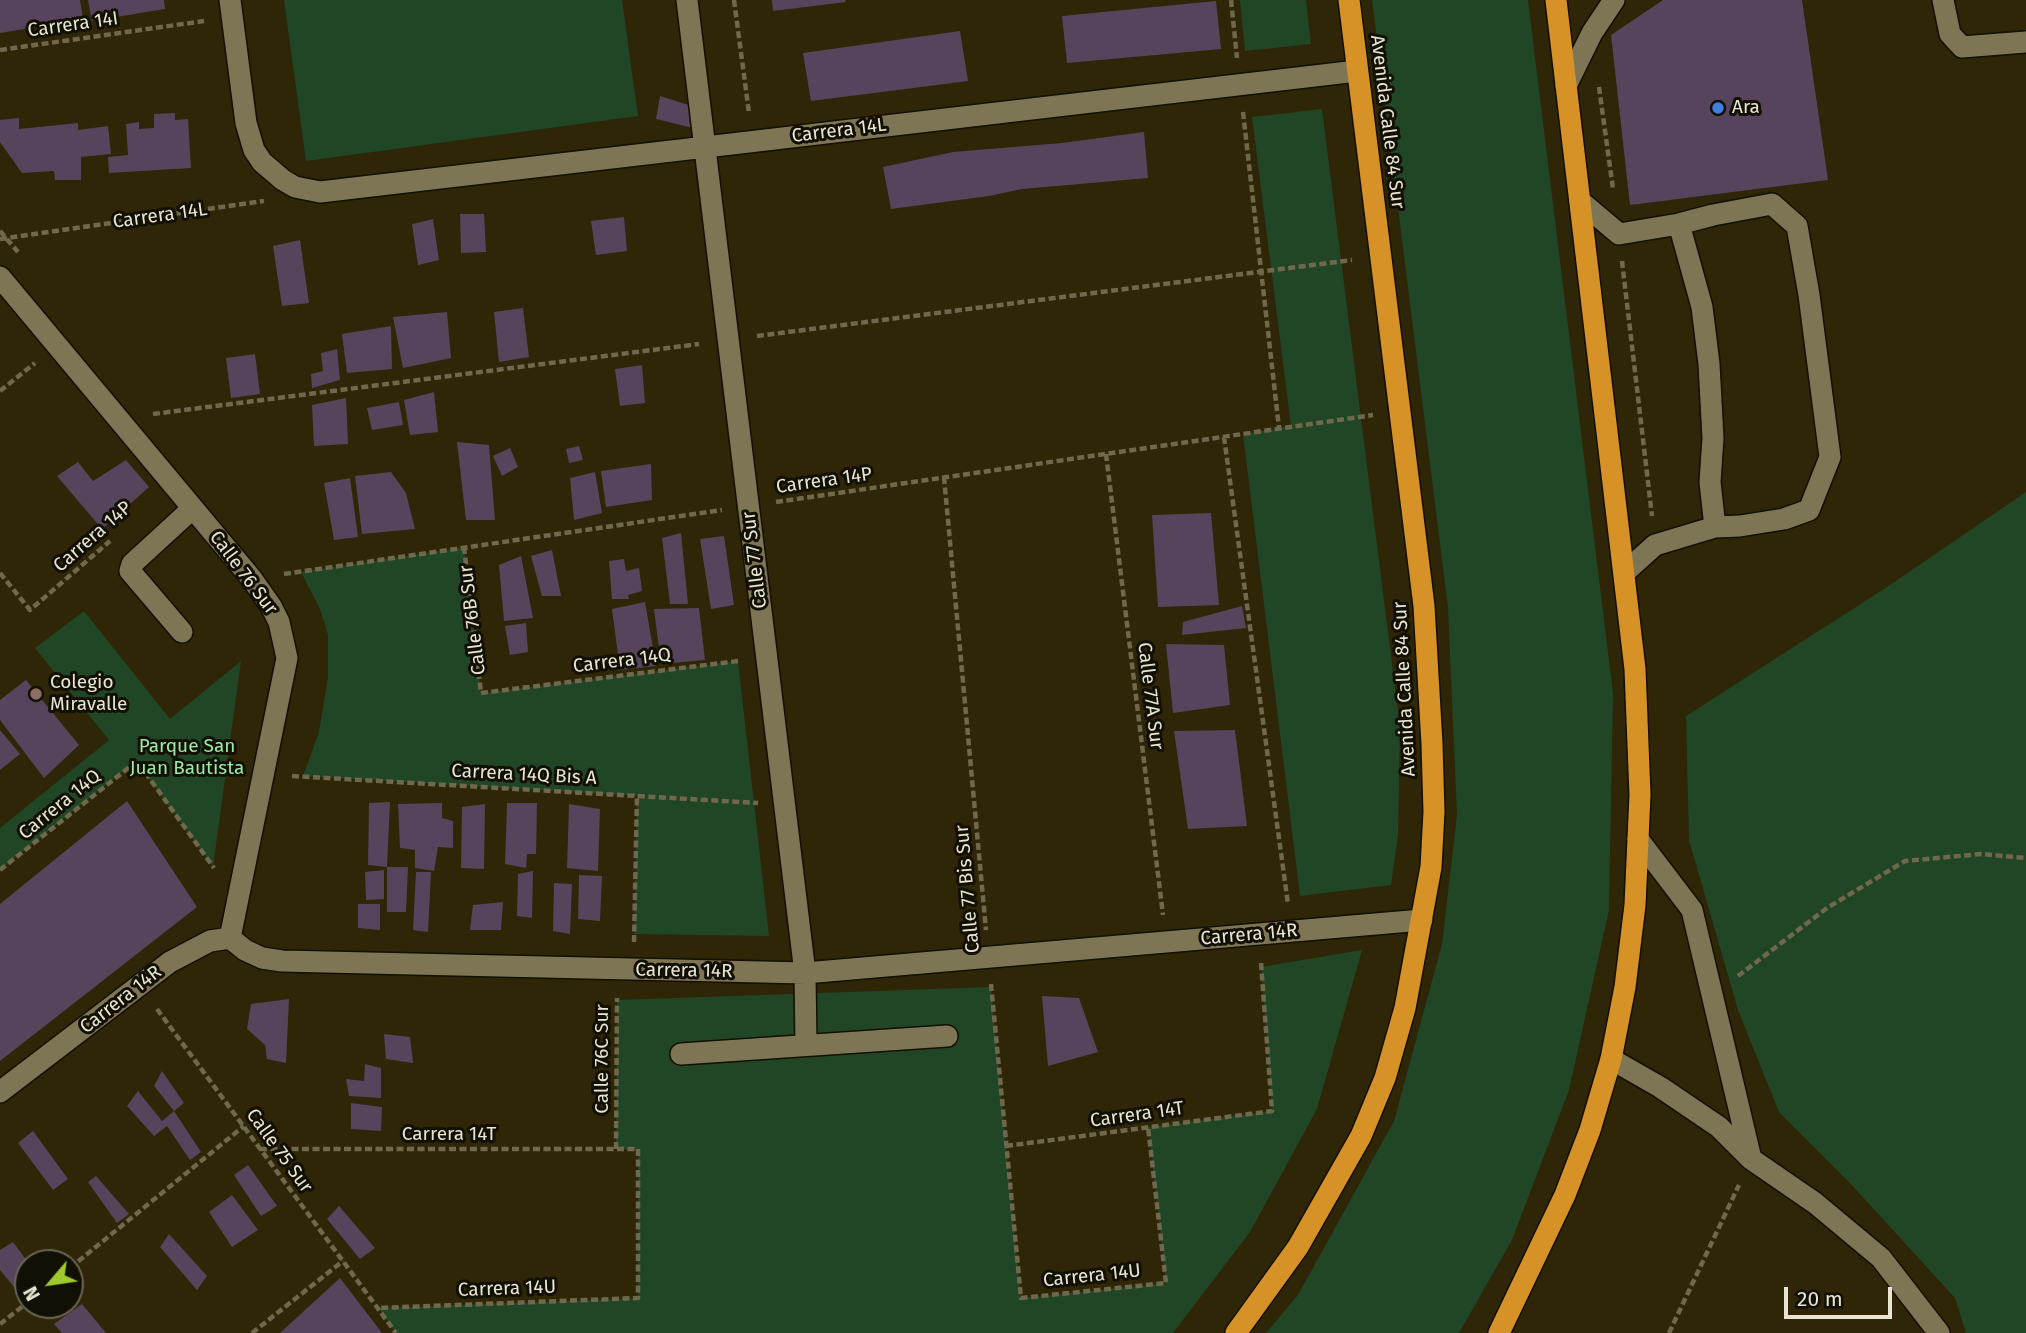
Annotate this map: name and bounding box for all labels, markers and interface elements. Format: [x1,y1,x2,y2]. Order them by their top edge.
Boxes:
street label: Carrera 14I [26,7,120,43]
street label: Avenida Calle 84 Sur [1365,34,1409,210]
place label: Ara [1732,97,1760,119]
marker: Ara [1710,100,1726,116]
street label: Carrera 14L [790,114,888,148]
street label: Carrera 14L [111,198,209,234]
street label: Carrera 14P [775,463,873,499]
street label: Carrera 14P [49,497,137,577]
street label: Calle 77 Sur [738,510,772,610]
street label: Calle 76 Sur [204,527,282,619]
street label: Calle 76B Sur [455,564,491,676]
street label: Avenida Calle 84 Sur [1389,601,1421,777]
street label: Calle 77A Sur [1132,641,1168,751]
street label: Carrera 14Q [572,644,672,678]
place label: Colegio Miravalle [50,672,127,716]
marker: Colegio Miravalle [28,686,44,702]
park label: Parque San Juan Bautista [130,736,244,780]
street label: Carrera 14Q Bis A [451,760,597,790]
street label: Carrera 14Q [14,765,106,845]
street label: Calle 77 Bis Sur [951,824,985,954]
street label: Carrera 14R [1200,919,1298,951]
street label: Carrera 14R [635,959,733,983]
street label: Carrera 14R [76,961,166,1039]
street label: Calle 76C Sur [592,1004,614,1114]
street label: Carrera 14T [1089,1097,1185,1133]
street label: Calle 75 Sur [241,1104,317,1198]
street label: Carrera 14T [402,1124,496,1146]
north arrow [14,1249,84,1319]
street label: Carrera 14U [1042,1260,1142,1292]
scale bar [1788,1274,1896,1318]
street label: Carrera 14U [458,1276,556,1302]
text: N [19,1282,45,1305]
text: 20 m [1797,1286,1843,1312]

